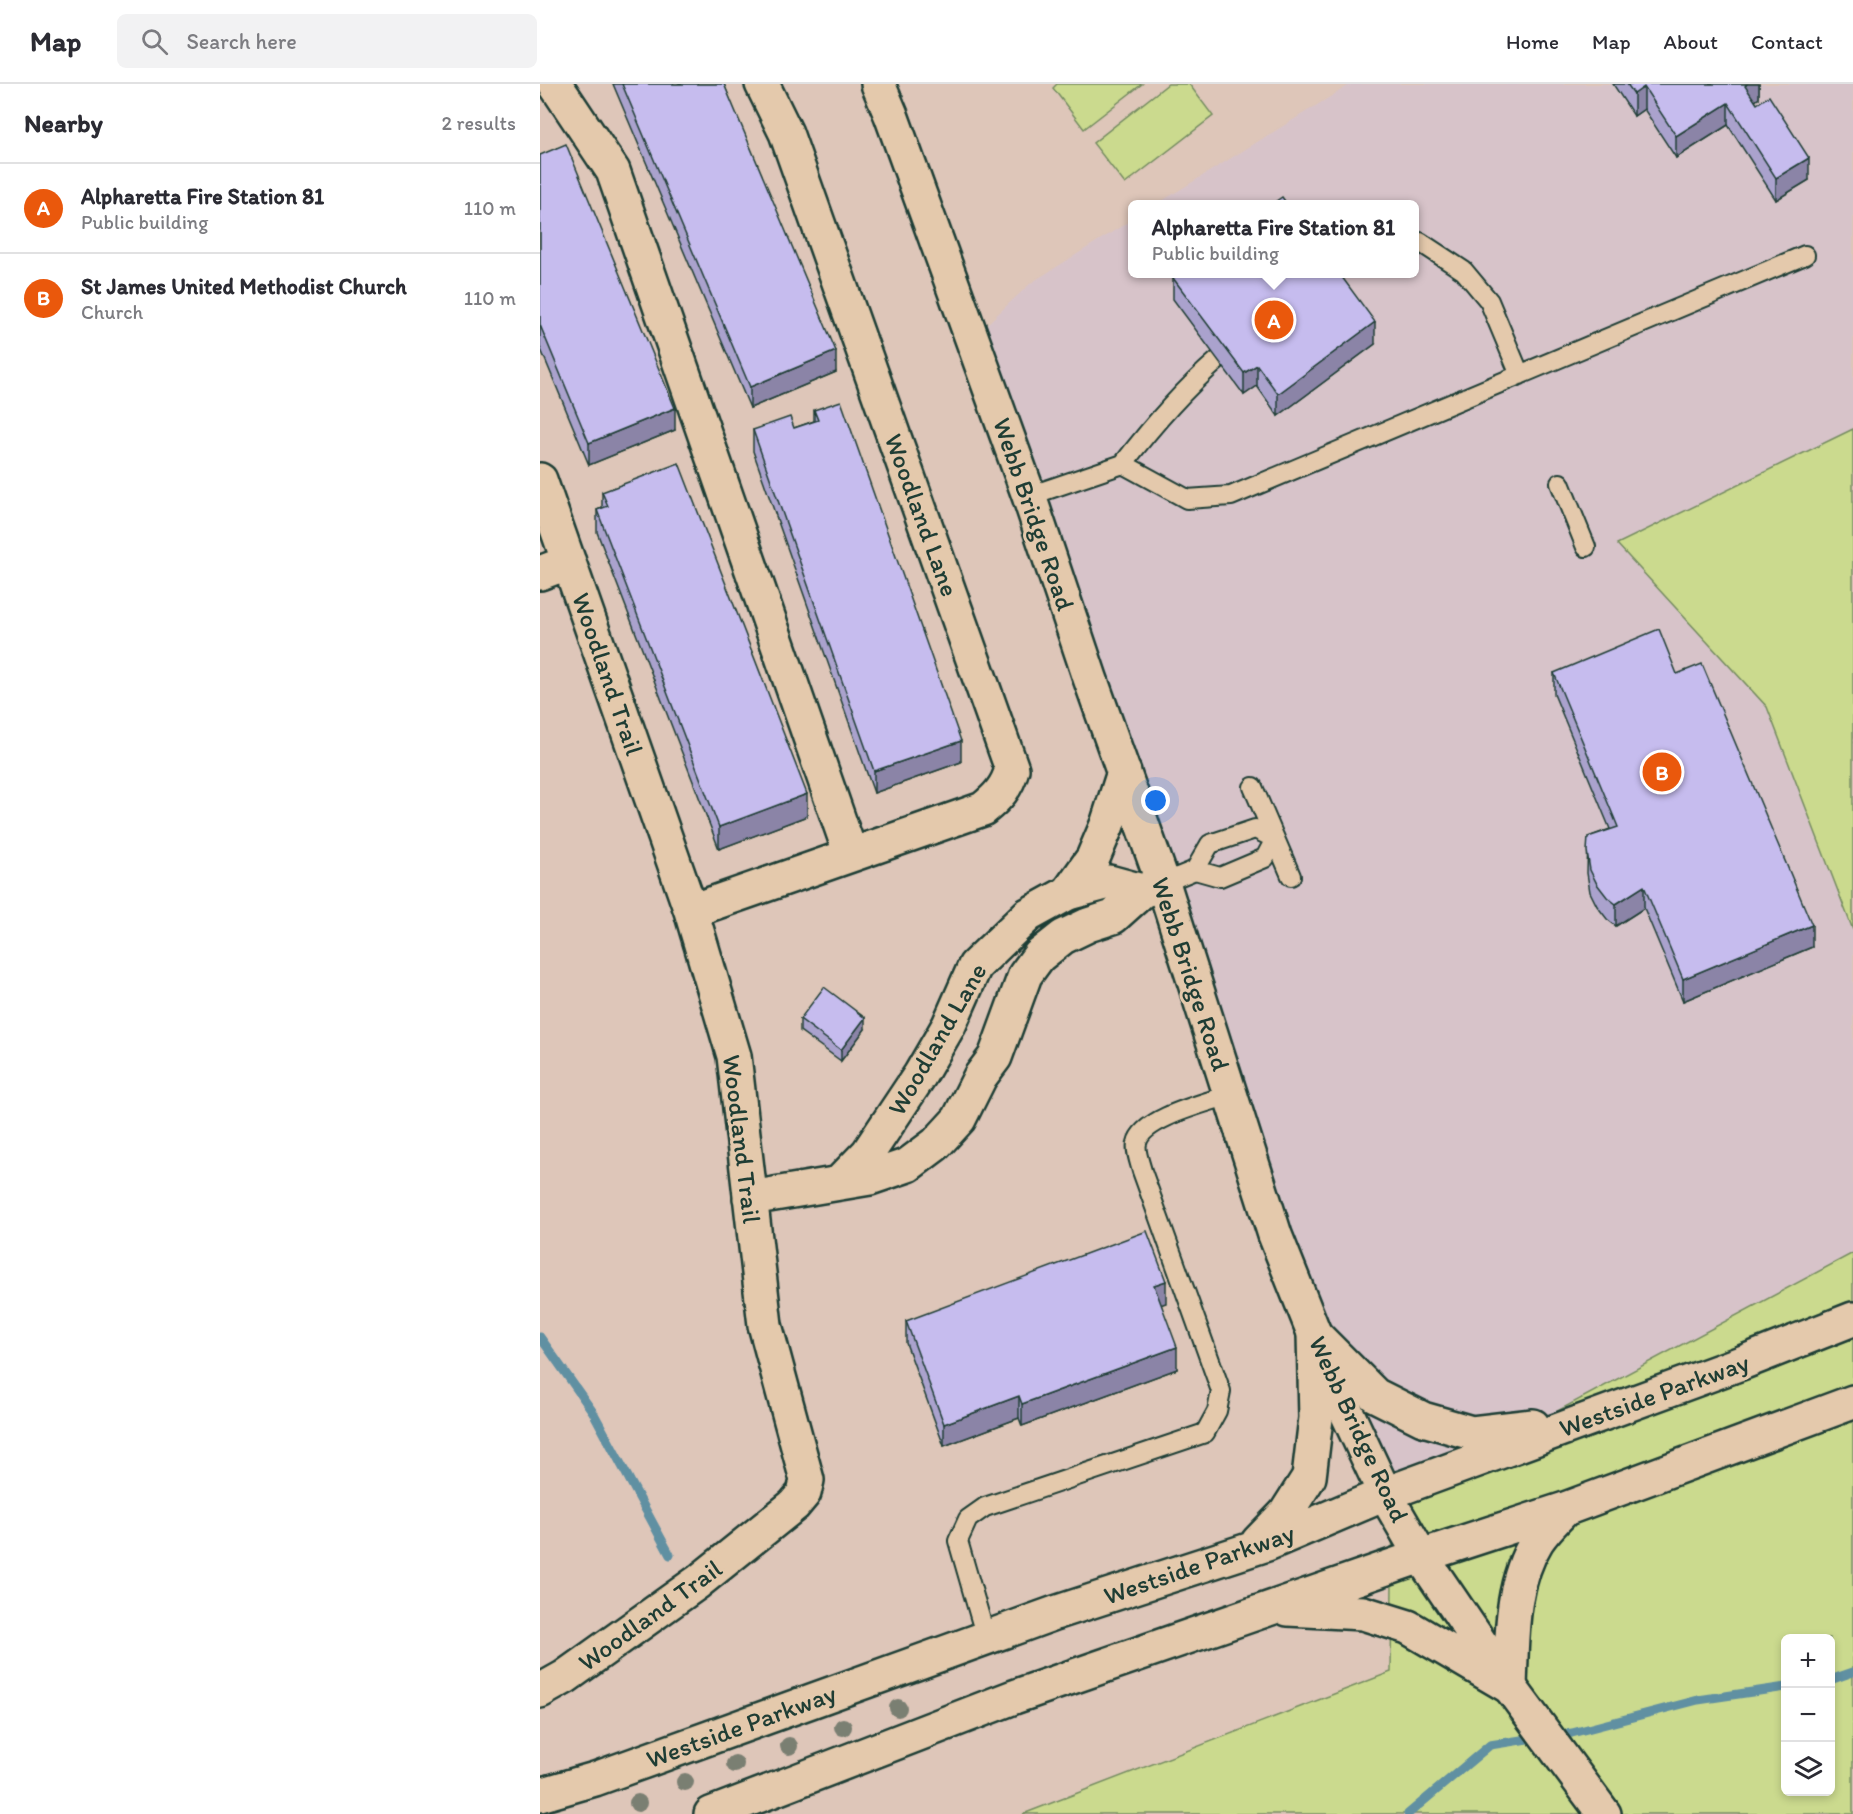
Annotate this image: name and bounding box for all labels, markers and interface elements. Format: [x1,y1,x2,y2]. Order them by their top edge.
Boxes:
search box [117,14,537,68]
text: Map [30,24,81,58]
icon: search [138,25,171,58]
text: Search here [186,28,297,55]
text: Home [1506,29,1559,54]
text: Map [1592,29,1631,54]
text: About [1664,29,1718,54]
text: Contact [1751,29,1823,54]
text: Nearby [24,107,103,139]
text: 2 results [442,111,516,135]
text: Alpharetta Fire Station 81 [81,183,324,210]
text: A [37,196,50,220]
text: 110 m [464,196,516,220]
popup [1128,200,1419,278]
text: Public building [81,210,208,234]
text: Alpharetta Fire Station 81 [1152,214,1395,241]
text: Public building [1152,241,1279,265]
text: St James United Methodist Church [81,273,407,300]
text: B [37,286,50,310]
text: 110 m [464,286,516,310]
pin: A [1254,298,1294,342]
text: Church [81,300,143,324]
street label: Webb Bridge Road [986,413,1082,615]
street label: Woodland Lane [878,429,966,601]
street label: Woodland Trail [565,588,651,760]
pin: B [1642,750,1682,794]
your location [1141,786,1170,815]
street label: Webb Bridge Road [1145,873,1237,1075]
street label: Woodland Lane [880,957,994,1121]
street label: Woodland Trail [716,1053,768,1225]
street label: Webb Bridge Road [1302,1331,1416,1527]
street label: Westside Parkway [1555,1346,1753,1444]
street label: Westside Parkway [1099,1516,1299,1612]
street label: Woodland Trail [572,1552,728,1678]
map controls [1781,1634,1835,1796]
button: + [1781,1634,1835,1688]
street label: Westside Parkway [642,1677,840,1775]
button: − [1781,1688,1835,1742]
button: layers [1781,1742,1835,1796]

